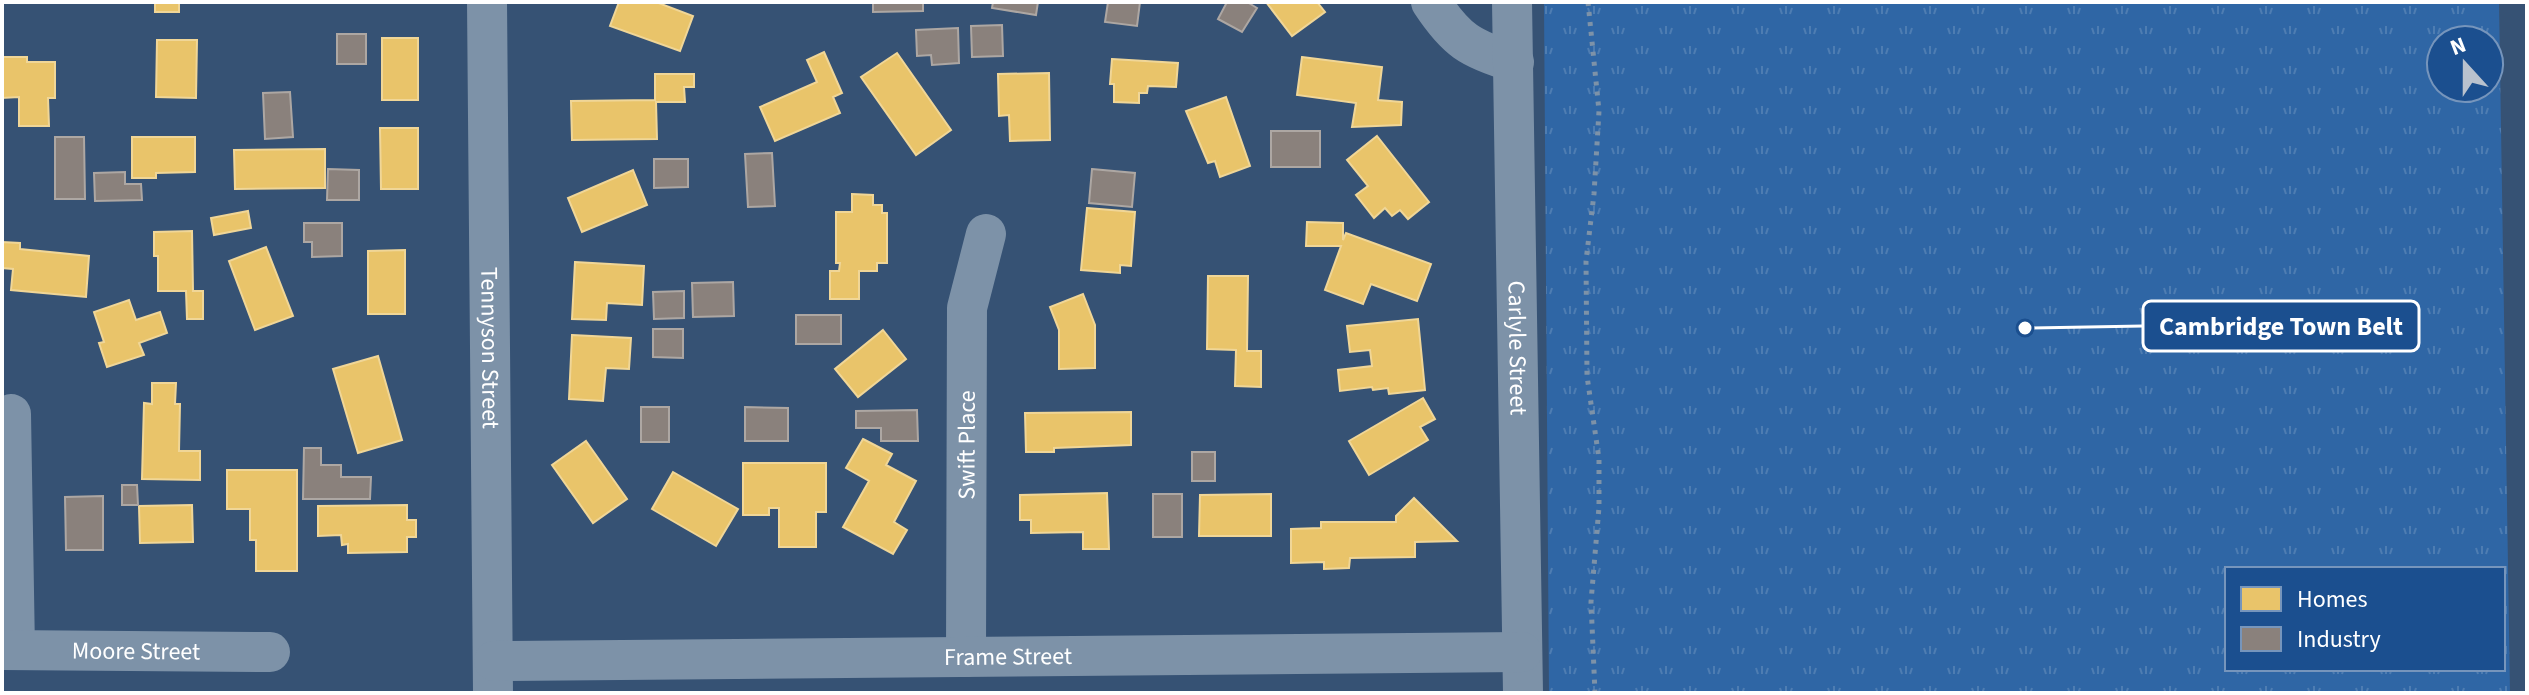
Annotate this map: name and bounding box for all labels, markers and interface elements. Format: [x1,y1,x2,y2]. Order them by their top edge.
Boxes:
north arrow [2425,24,2505,104]
text: N [2446,29,2471,64]
street label: Tennyson Street [471,267,508,429]
street label: Carlyle Street [1498,280,1536,415]
callout: Cambridge Town Belt [2143,301,2419,351]
text: Cambridge Town Belt [2159,308,2403,345]
street label: Swift Place [949,390,985,500]
legend [2225,567,2505,671]
text: Homes [2297,582,2368,617]
text: Industry [2297,622,2381,657]
street label: Moore Street [72,634,200,669]
street label: Frame Street [944,639,1072,675]

